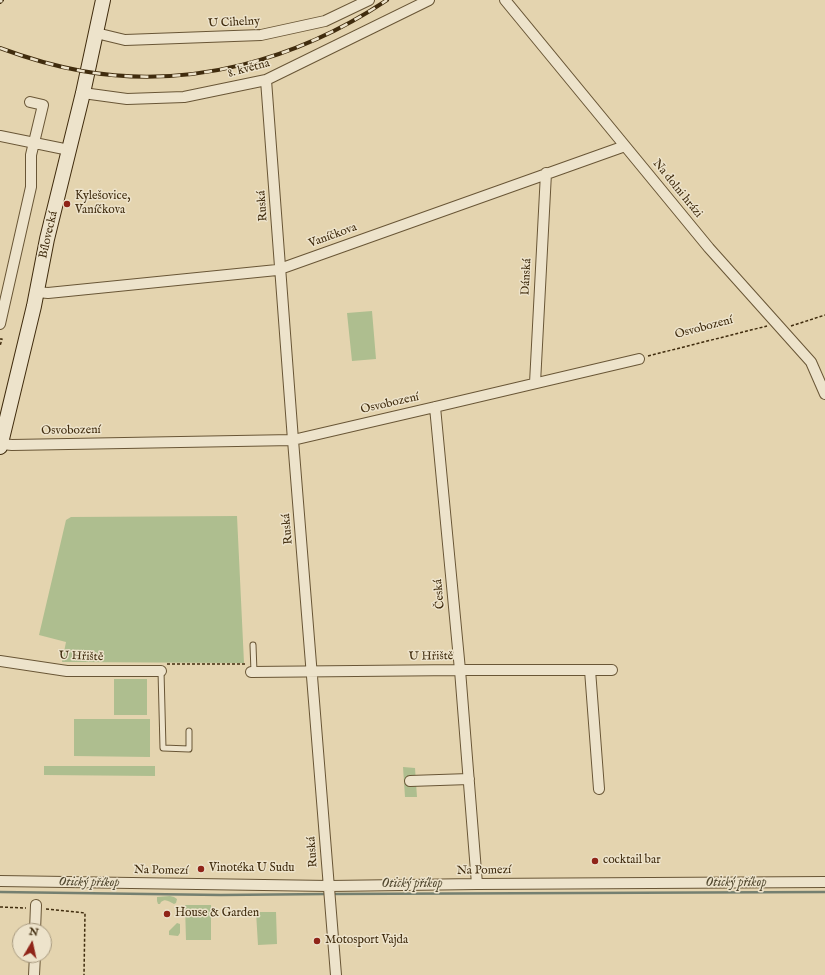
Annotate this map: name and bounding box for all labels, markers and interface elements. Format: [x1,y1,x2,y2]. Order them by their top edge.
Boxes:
street label: U Cihelny [208,14,260,32]
street label: 8. května [226,57,272,81]
street label: Na dolni hrázi [649,157,705,221]
place label: Kylešovice, Vaníčkova [75,190,130,218]
street label: Ruská [255,190,271,222]
marker: Kylešovice, Vaníčkova [62,199,72,209]
street label: Bílovecká [37,210,61,260]
street label: Vaníčkova [307,221,359,251]
street label: Dánská [519,258,535,296]
street label: Osvobození [673,313,735,343]
street label: Osvobození [359,390,421,418]
street label: Osvobození [41,423,101,439]
street label: Ruská [279,513,297,545]
street label: Česká [432,578,448,610]
street label: U Hřiště [58,649,104,665]
street label: U Hřiště [409,649,453,665]
street label: Ruská [305,836,321,868]
place label: cocktail bar [603,854,661,868]
marker: cocktail bar [590,856,600,866]
place label: Vinotéka U Sudu [209,862,295,876]
street label: Na Pomezí [134,863,188,879]
street label: Na Pomezí [457,863,511,879]
marker: Vinotéka U Sudu [196,864,206,874]
water label: Otický příkop [58,875,120,891]
water label: Otický příkop [706,875,766,891]
water label: Otický příkop [382,876,442,892]
place label: House & Garden [175,907,259,921]
marker: House & Garden [162,909,172,919]
north arrow [12,923,52,963]
text: N [28,924,40,940]
place label: Motosport Vajda [325,934,408,948]
marker: Motosport Vajda [312,936,322,946]

